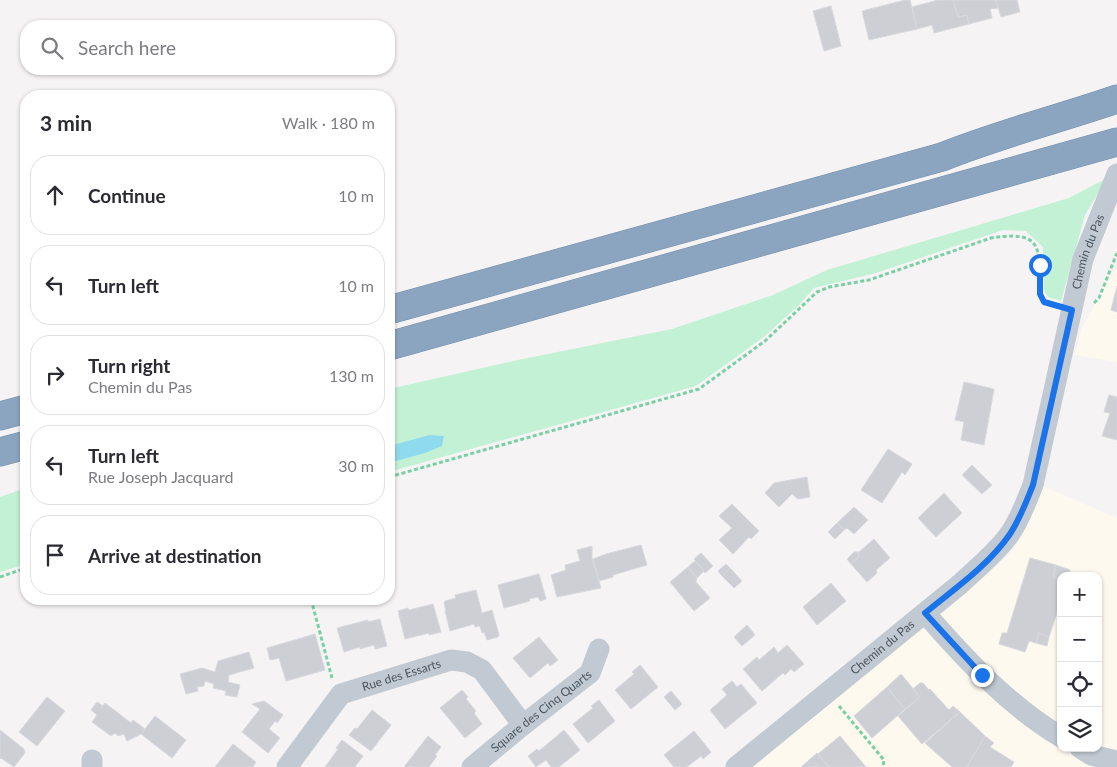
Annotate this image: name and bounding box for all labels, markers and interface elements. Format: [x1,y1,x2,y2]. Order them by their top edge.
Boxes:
search box [20,20,395,75]
icon: search [38,34,66,62]
text: Search here [78,36,176,59]
text: 3 min [40,110,92,135]
text: Walk · 180 m [282,113,375,132]
icon: ahead [41,181,69,209]
text: Continue [88,184,166,207]
text: 10 m [338,186,374,205]
street label: Chemin du Pas [1069,212,1107,291]
route start [1029,254,1052,277]
icon: left [41,271,69,299]
text: Turn left [88,274,159,297]
text: 10 m [338,276,374,295]
text: Turn right [88,354,170,377]
icon: right [41,361,69,389]
text: 130 m [329,366,374,385]
text: Chemin du Pas [88,377,192,396]
text: Turn left [88,444,159,467]
icon: left [41,451,69,479]
text: 30 m [338,456,374,475]
text: Rue Joseph Jacquard [88,467,233,486]
icon: arrive [41,541,69,569]
text: Arrive at destination [88,544,261,567]
map controls [1057,572,1102,752]
button: + [1057,572,1102,617]
street label: Chemin du Pas [847,617,917,678]
button: − [1057,617,1102,662]
street label: Rue des Essarts [360,656,443,694]
button: locate [1057,662,1102,707]
route end [971,664,994,687]
street label: Square des Cinq Quarts [488,667,595,755]
button: layers [1057,707,1102,752]

